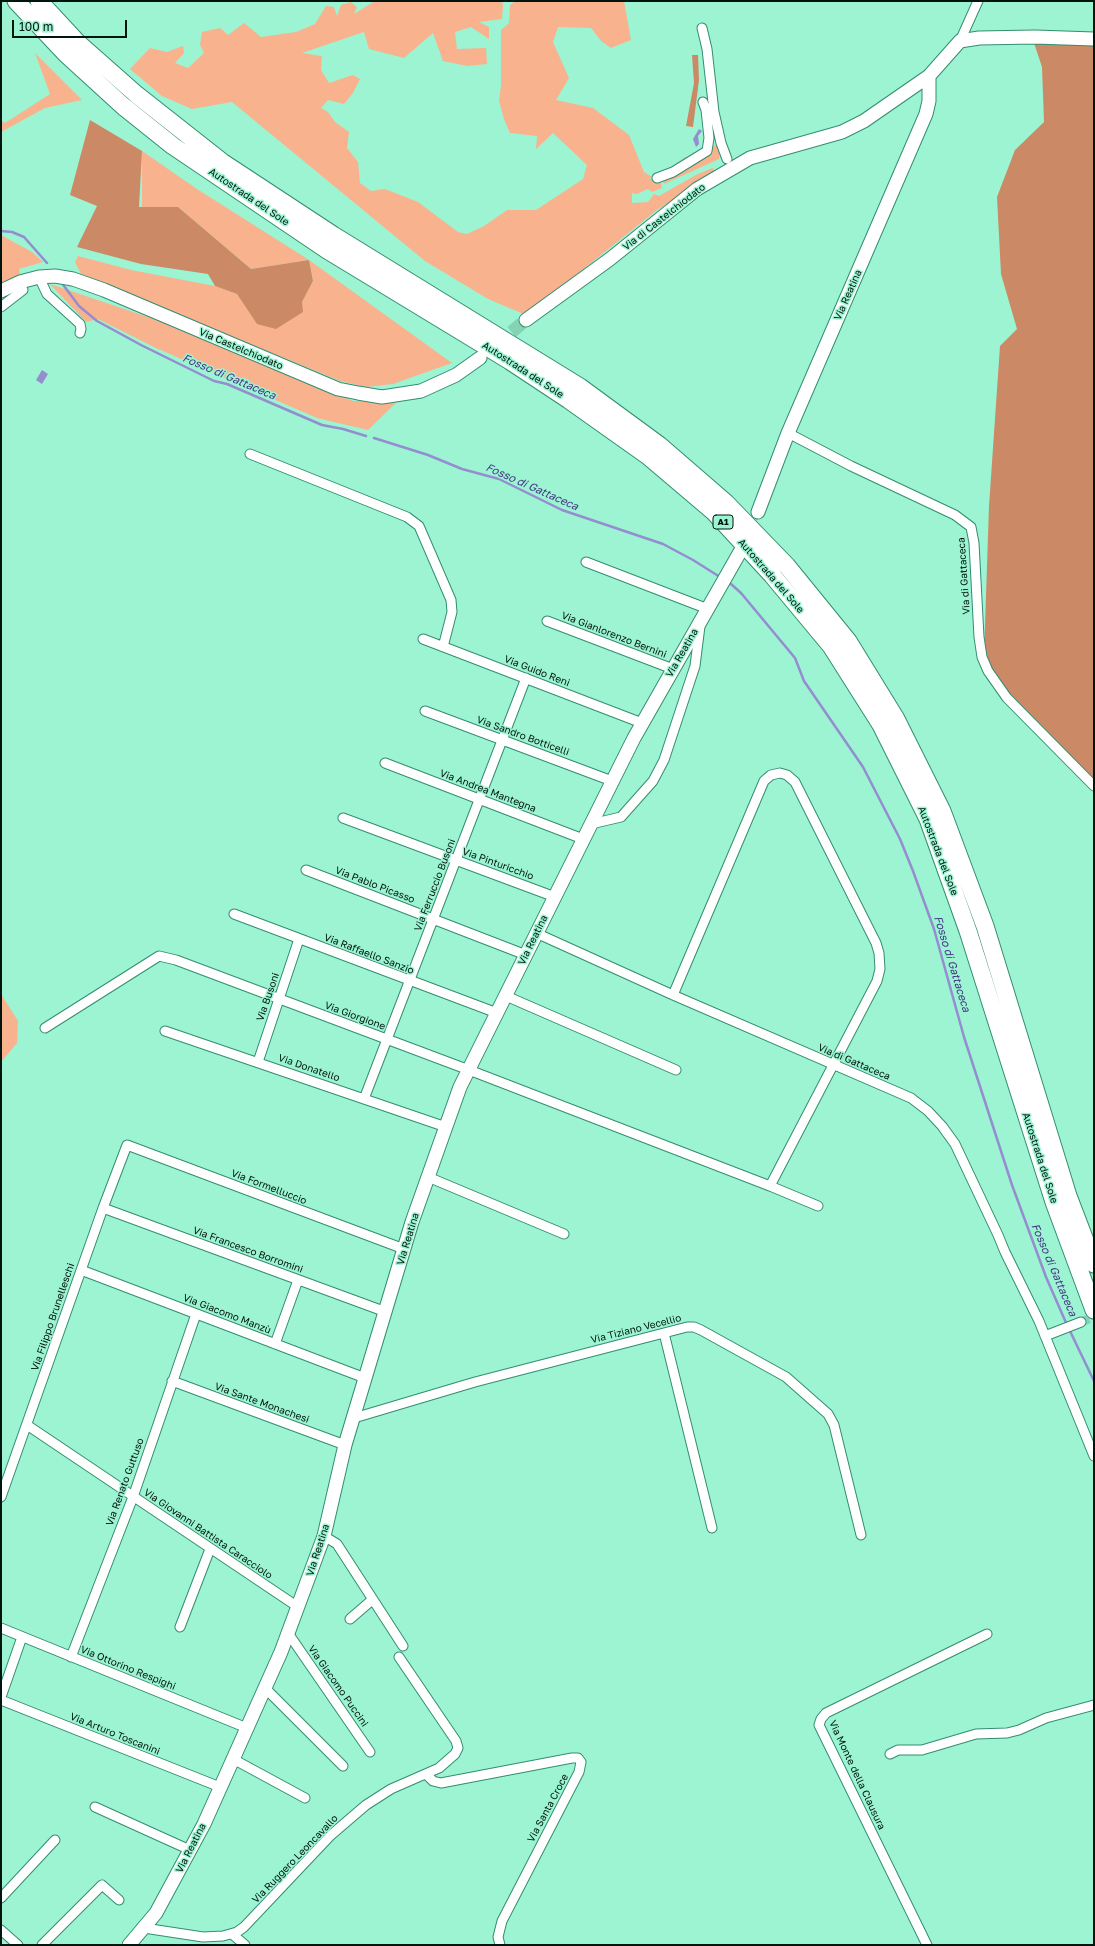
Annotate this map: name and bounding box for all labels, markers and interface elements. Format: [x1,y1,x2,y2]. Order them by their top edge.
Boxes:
scale bar [14,12,129,38]
text: 100 m [19,19,53,34]
street label: Autostrada del Sole [206,166,292,228]
street label: Via di Castelchiodato [620,181,708,253]
street label: Via Reatina [832,268,864,322]
street label: Via Castelchiodato [197,326,285,372]
street label: Autostrada del Sole [480,339,566,401]
water label: Fosso di Gattaceca [180,351,278,403]
water label: Fosso di Gattaceca [484,461,580,513]
road number: A1 [713,515,733,529]
street label: Autostrada del Sole [735,536,807,616]
street label: Via di Gattaceca [955,537,973,615]
street label: Via Gianlorenzo Bernini [560,609,668,661]
street label: Via Reatina [663,627,701,679]
street label: Via Guido Reni [503,653,571,689]
street label: Via Sandro Botticelli [475,714,571,758]
street label: Via Andrea Mantegna [438,767,538,815]
street label: Autostrada del Sole [915,805,961,897]
street label: Via Ferruccio Busoni [412,837,458,933]
street label: Via Pinturicchio [461,846,535,882]
street label: Via Pablo Picasso [333,864,417,906]
street label: Via Reatina [516,913,550,967]
water label: Fosso di Gattaceca [931,914,973,1014]
street label: Via Raffaello Sanzio [322,931,416,977]
street label: Via Busoni [254,971,282,1023]
street label: Via Giorgione [323,999,387,1033]
street label: Via di Gattaceca [816,1041,892,1083]
street label: Via Donatello [277,1052,341,1084]
street label: Autostrada del Sole [1020,1111,1060,1205]
street label: Via Formelluccio [230,1167,308,1207]
street label: Via Reatina [394,1211,422,1267]
water label: Fosso di Gattaceca [1028,1221,1080,1319]
street label: Via Francesco Borromini [191,1224,305,1276]
street label: Via Filippo Brunelleschi [29,1262,77,1372]
street label: Via Giacomo Manzù [181,1292,273,1336]
street label: Via Tiziano Vecellio [590,1312,682,1346]
street label: Via Sante Monachesi [213,1380,311,1426]
street label: Via Renato Guttuso [104,1436,146,1528]
street label: Via Giovanni Battista Caracciolo [141,1486,275,1582]
street label: Via Reatina [304,1522,332,1578]
street label: Via Ottorino Respighi [79,1643,177,1693]
street label: Via Giacomo Puccini [305,1643,371,1729]
street label: Via Arturo Toscanini [68,1710,162,1758]
street label: Via Monte della Clausura [826,1718,888,1832]
street label: Via Santa Croce [525,1772,571,1844]
street label: Via Ruggero Leoncavallo [250,1812,340,1906]
street label: Via Reatina [173,1821,209,1875]

